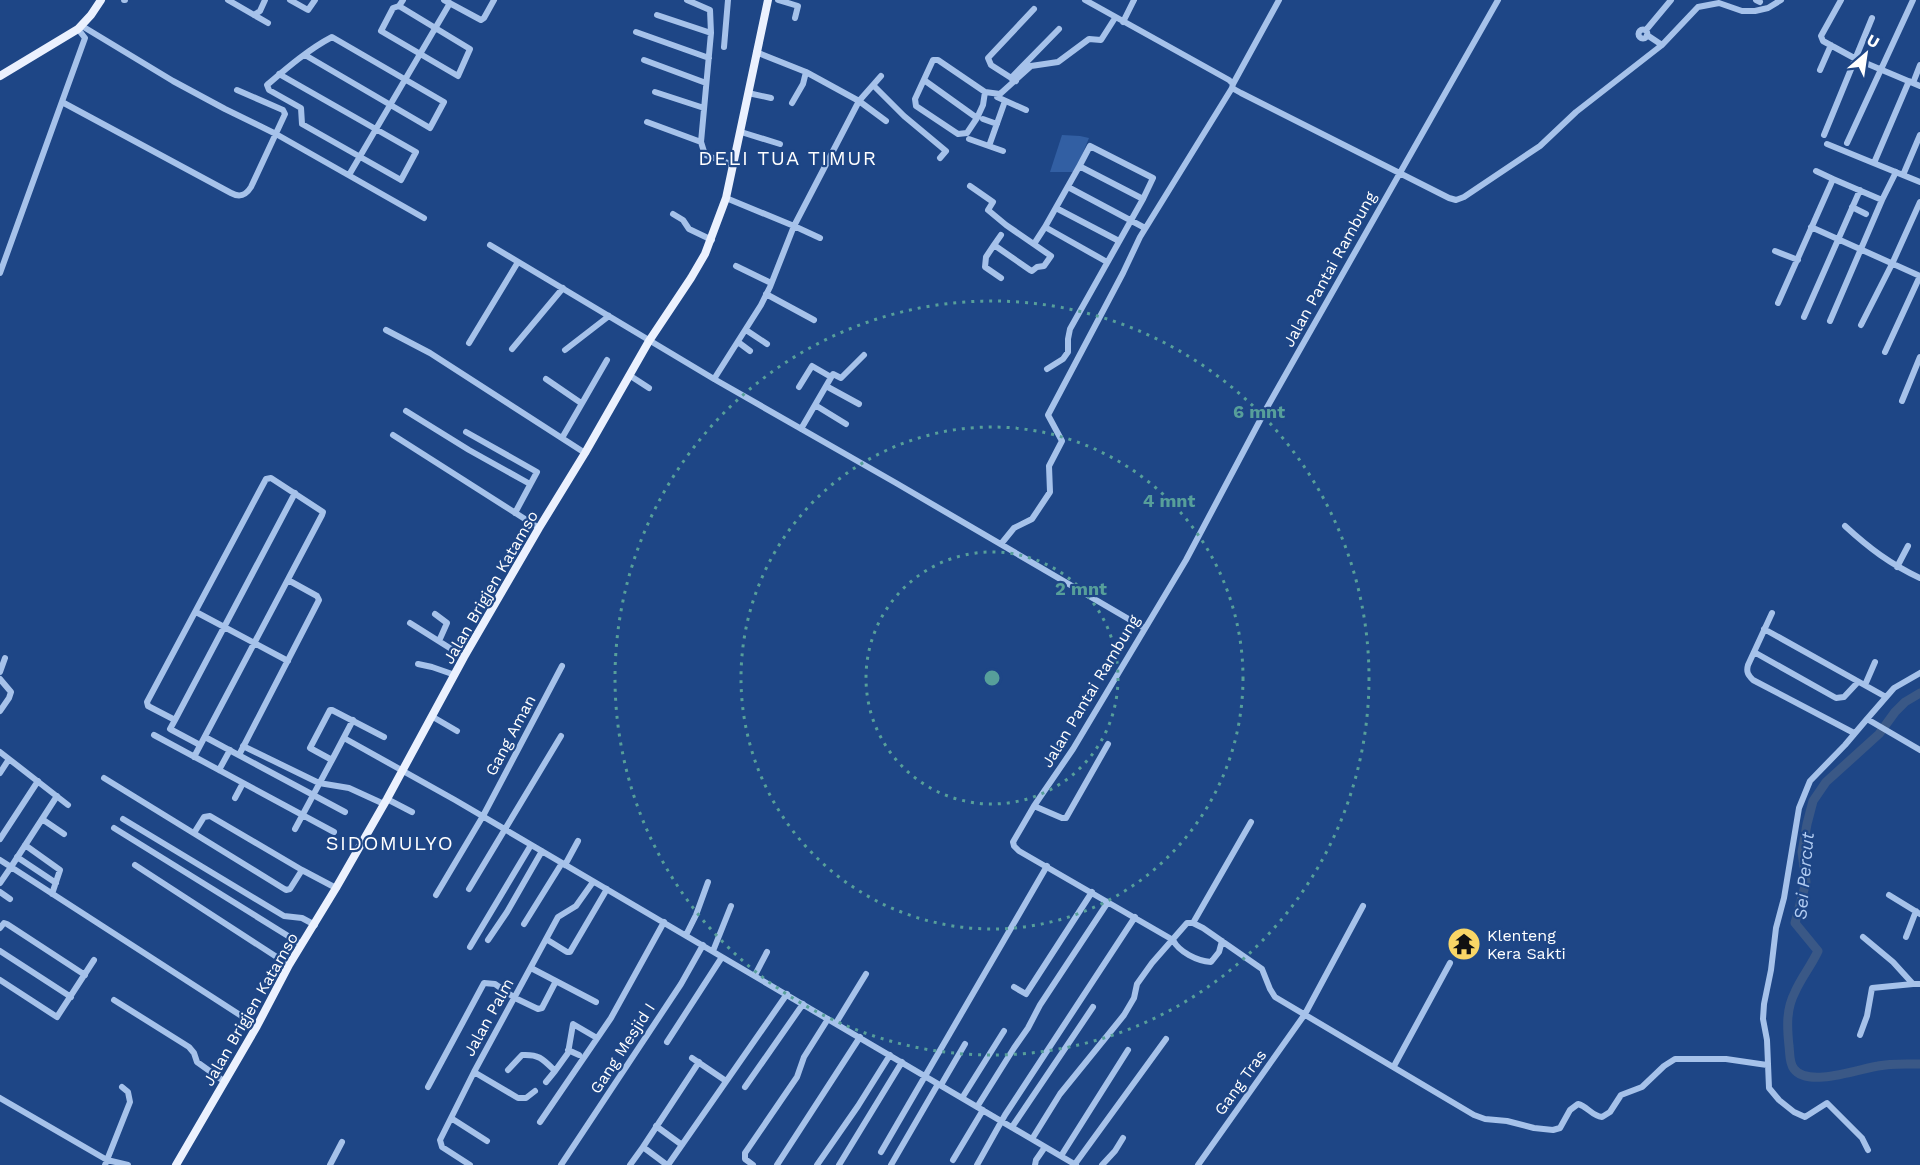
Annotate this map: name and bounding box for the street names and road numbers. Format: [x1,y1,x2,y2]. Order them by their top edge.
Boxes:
street label: Jalan Pantai Rambung [1279,188,1380,350]
street label: Jalan Brigjen Katamso [439,507,542,667]
street label: Jalan Pantai Rambung [1037,611,1144,771]
street label: Gang Aman [481,692,540,779]
street label: Jalan Brigjen Katamso [199,929,302,1089]
street label: Jalan Palm [459,975,518,1060]
street label: Gang Mesjid I [586,999,659,1097]
street label: Gang Tras [1210,1046,1271,1119]

